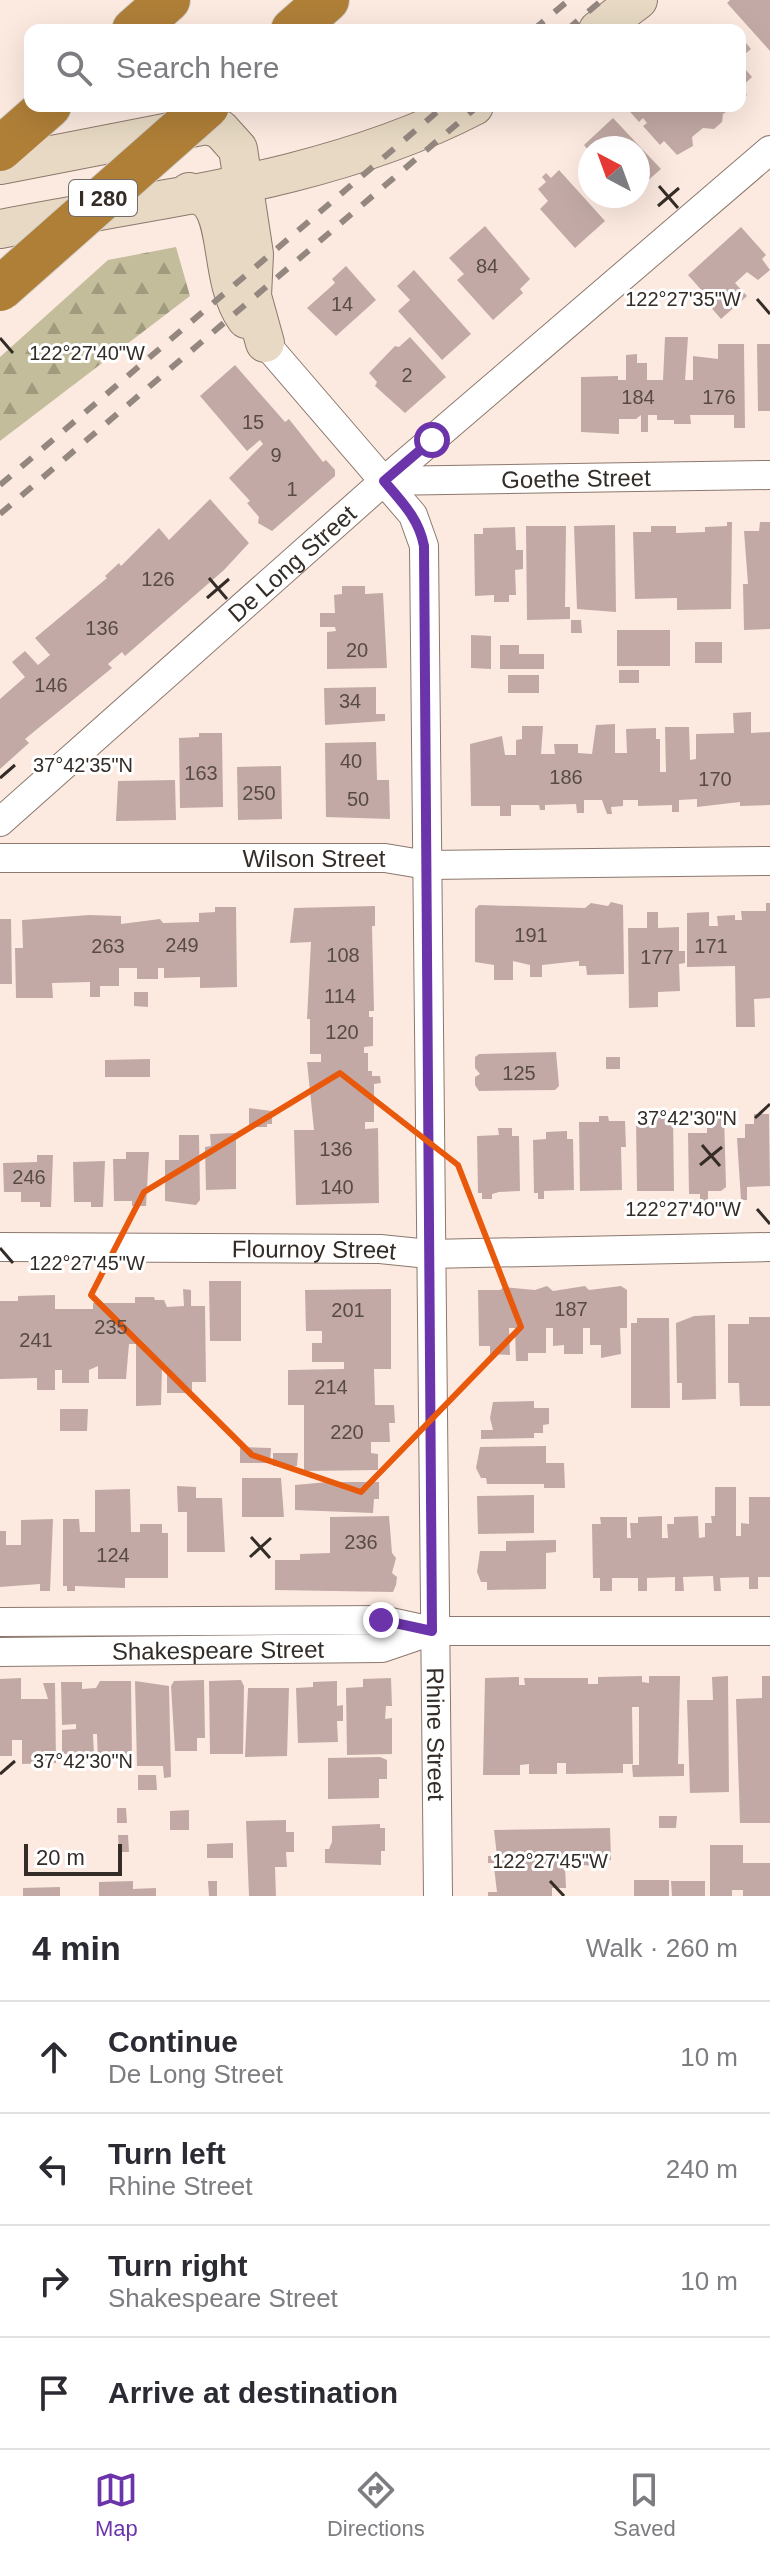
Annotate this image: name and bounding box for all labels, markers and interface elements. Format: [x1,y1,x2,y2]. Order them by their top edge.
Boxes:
search box [24,24,746,112]
icon: search [52,46,96,90]
text: Search here [116,51,279,84]
north arrow [578,136,650,208]
road number: I 280 [69,180,137,216]
house number: 84 [476,255,498,277]
text: 122°27'35"W [625,288,741,310]
house number: 14 [331,293,353,315]
text: 122°27'40"W [29,342,145,364]
house number: 2 [401,364,413,386]
house number: 184 [621,386,655,408]
house number: 176 [702,386,736,408]
house number: 15 [242,411,264,433]
route start [414,422,450,458]
house number: 9 [270,444,282,466]
street label: Goethe Street [501,463,651,493]
house number: 1 [286,478,298,500]
street label: De Long Street [222,499,361,627]
house number: 126 [141,568,175,590]
house number: 136 [85,617,119,639]
house number: 20 [346,639,368,661]
house number: 146 [34,674,68,696]
house number: 34 [339,690,361,712]
house number: 40 [340,750,362,772]
text: 37°42'35"N [33,754,133,776]
house number: 163 [184,762,218,784]
house number: 186 [549,766,583,788]
house number: 170 [698,768,732,790]
house number: 250 [242,782,276,804]
house number: 50 [347,788,369,810]
street label: Wilson Street [243,845,386,872]
house number: 191 [514,924,548,946]
house number: 249 [165,934,199,956]
house number: 263 [91,935,125,957]
house number: 171 [694,935,728,957]
house number: 108 [326,944,360,966]
house number: 177 [640,946,674,968]
house number: 114 [324,985,356,1007]
house number: 120 [325,1021,359,1043]
house number: 125 [502,1062,536,1084]
text: 37°42'30"N [637,1107,737,1129]
house number: 136 [319,1138,353,1160]
house number: 246 [12,1166,46,1188]
house number: 140 [320,1176,354,1198]
text: 122°27'40"W [625,1198,741,1220]
street label: Flournoy Street [232,1235,398,1264]
text: 122°27'45"W [29,1252,145,1274]
house number: 187 [554,1298,588,1320]
house number: 201 [331,1299,365,1321]
house number: 235 [94,1316,128,1338]
house number: 241 [19,1329,53,1351]
house number: 214 [314,1376,348,1398]
house number: 220 [330,1421,364,1443]
house number: 236 [344,1531,378,1553]
house number: 124 [96,1544,130,1566]
route end [363,1602,399,1638]
street label: Shakespeare Street [112,1635,325,1664]
street label: Rhine Street [422,1667,451,1801]
text: 37°42'30"N [33,1750,133,1772]
scale bar [24,1840,122,1876]
text: 20 m [36,1845,85,1870]
text: 122°27'45"W [492,1850,608,1872]
text: 4 min [32,1929,121,1967]
text: Walk · 260 m [586,1933,738,1963]
text: Continue [108,2025,238,2058]
icon: ahead [32,2035,76,2079]
text: 10 m [680,2042,738,2072]
text: De Long Street [108,2059,283,2089]
text: Turn left [108,2137,226,2170]
icon: left [32,2147,76,2191]
text: 240 m [666,2154,738,2184]
text: Rhine Street [108,2171,253,2201]
text: Turn right [108,2249,247,2282]
icon: right [32,2259,76,2303]
text: 10 m [680,2266,738,2296]
text: Shakespeare Street [108,2283,338,2313]
icon: arrive [32,2371,76,2415]
text: Arrive at destination [108,2376,398,2409]
tab: Map [94,2468,138,2542]
tab: Directions [327,2468,425,2542]
tab: Saved [613,2468,676,2542]

